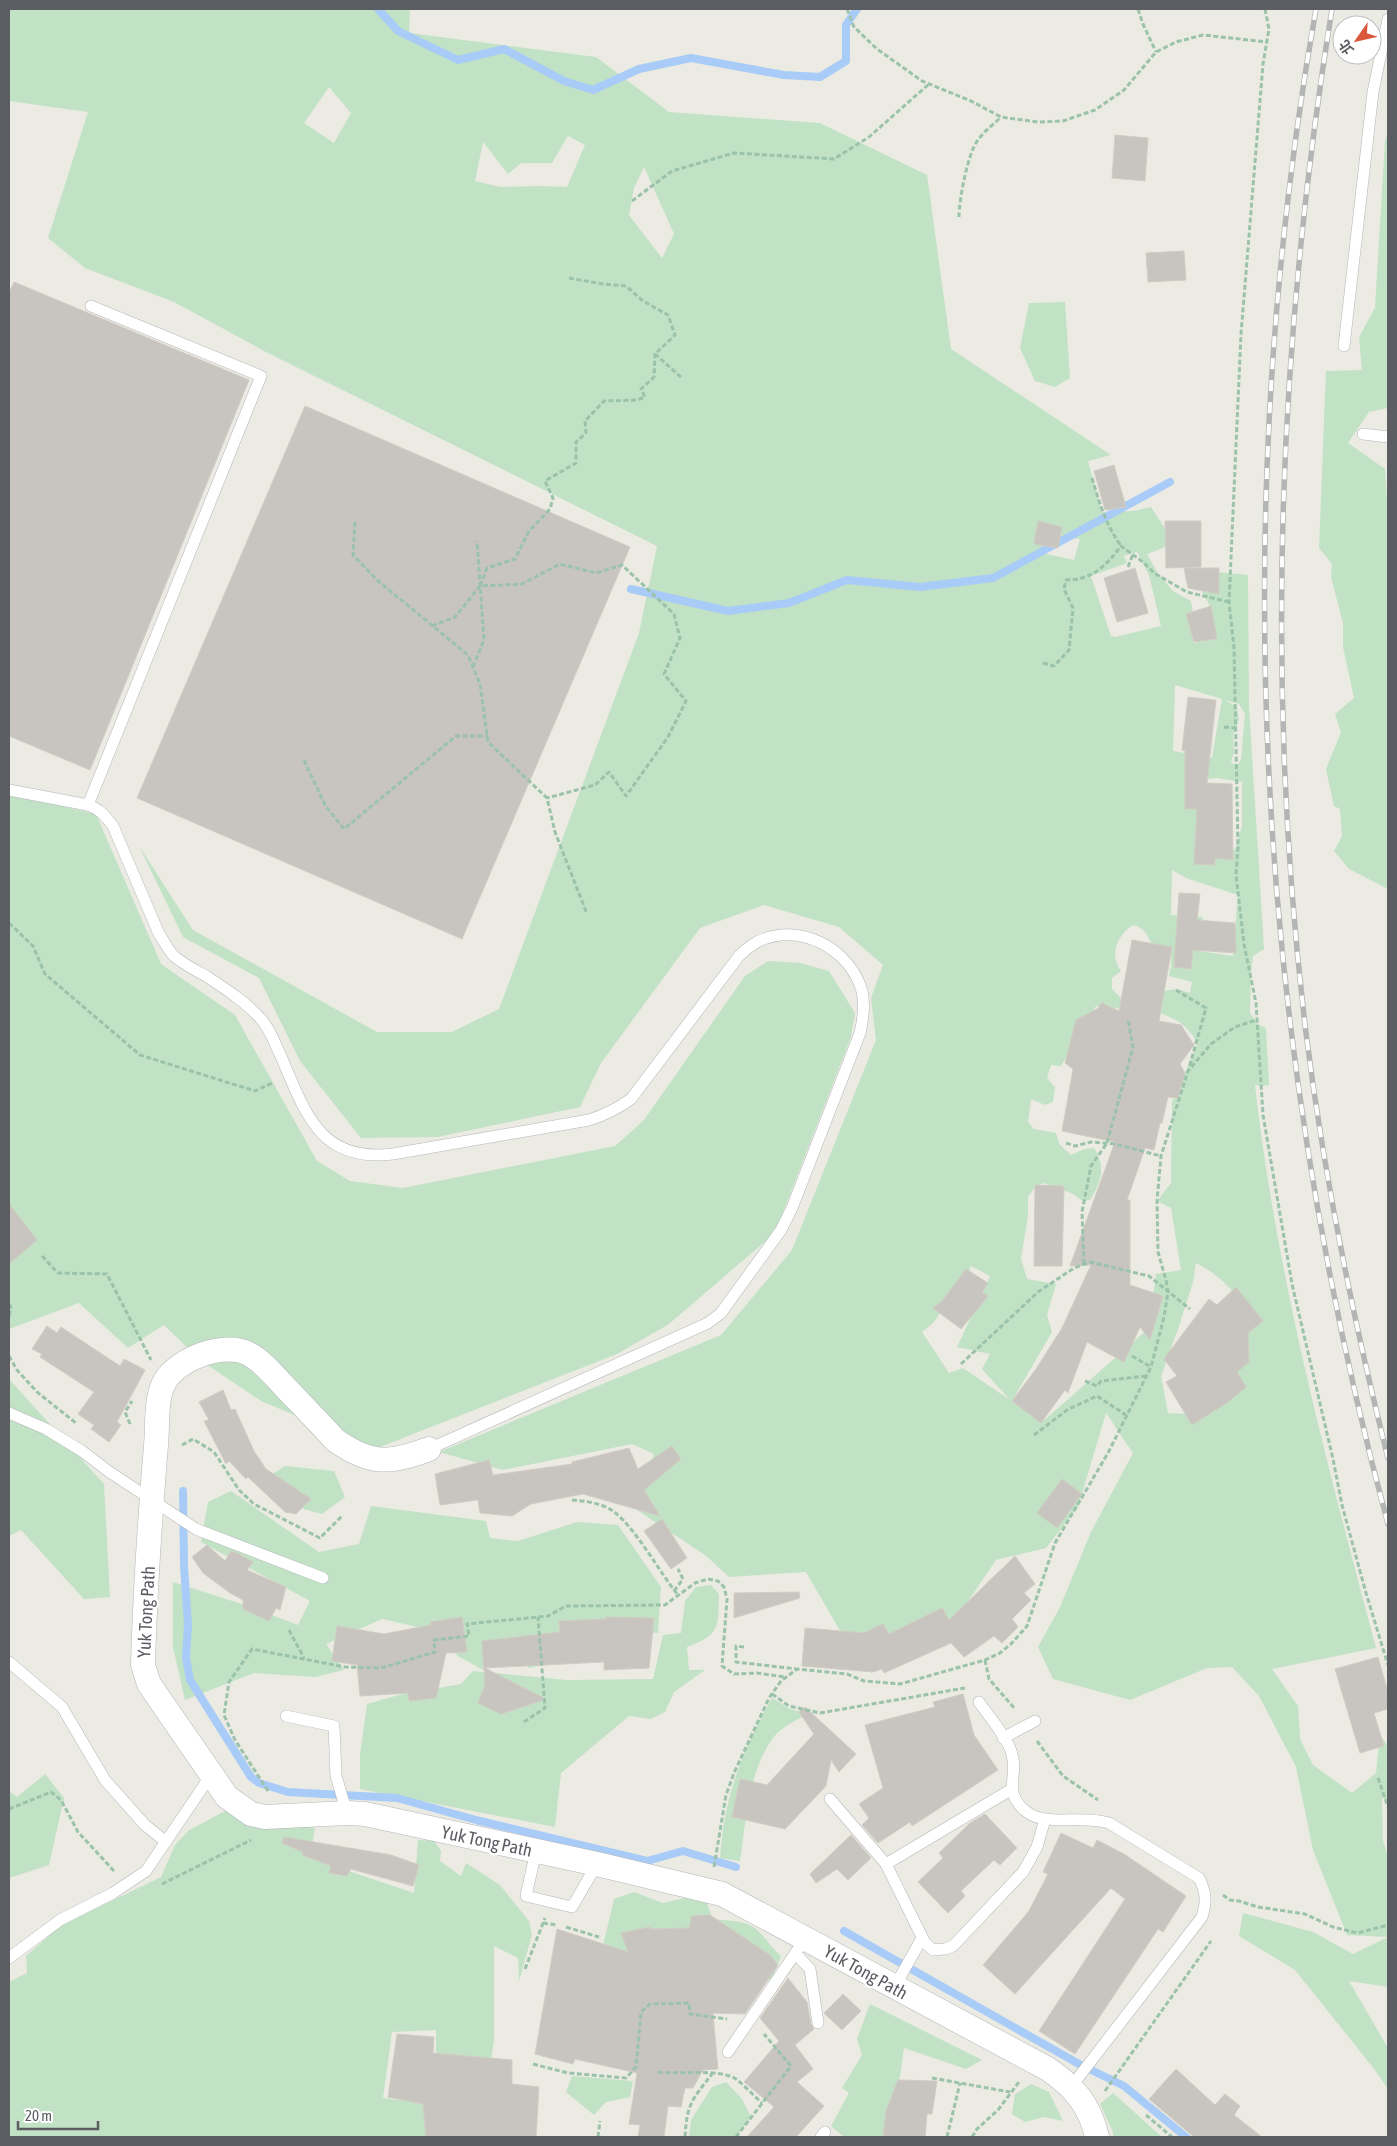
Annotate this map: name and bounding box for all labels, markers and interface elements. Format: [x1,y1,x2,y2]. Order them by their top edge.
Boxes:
north arrow [1332,15,1382,65]
text: 北 [1336,37,1357,58]
street label: Yuk Tong Path [133,1565,159,1659]
street label: Yuk Tong Path [440,1821,534,1861]
street label: Yuk Tong Path [821,1941,911,2003]
scale bar [18,2098,98,2130]
text: 20 m [25,2107,52,2124]

